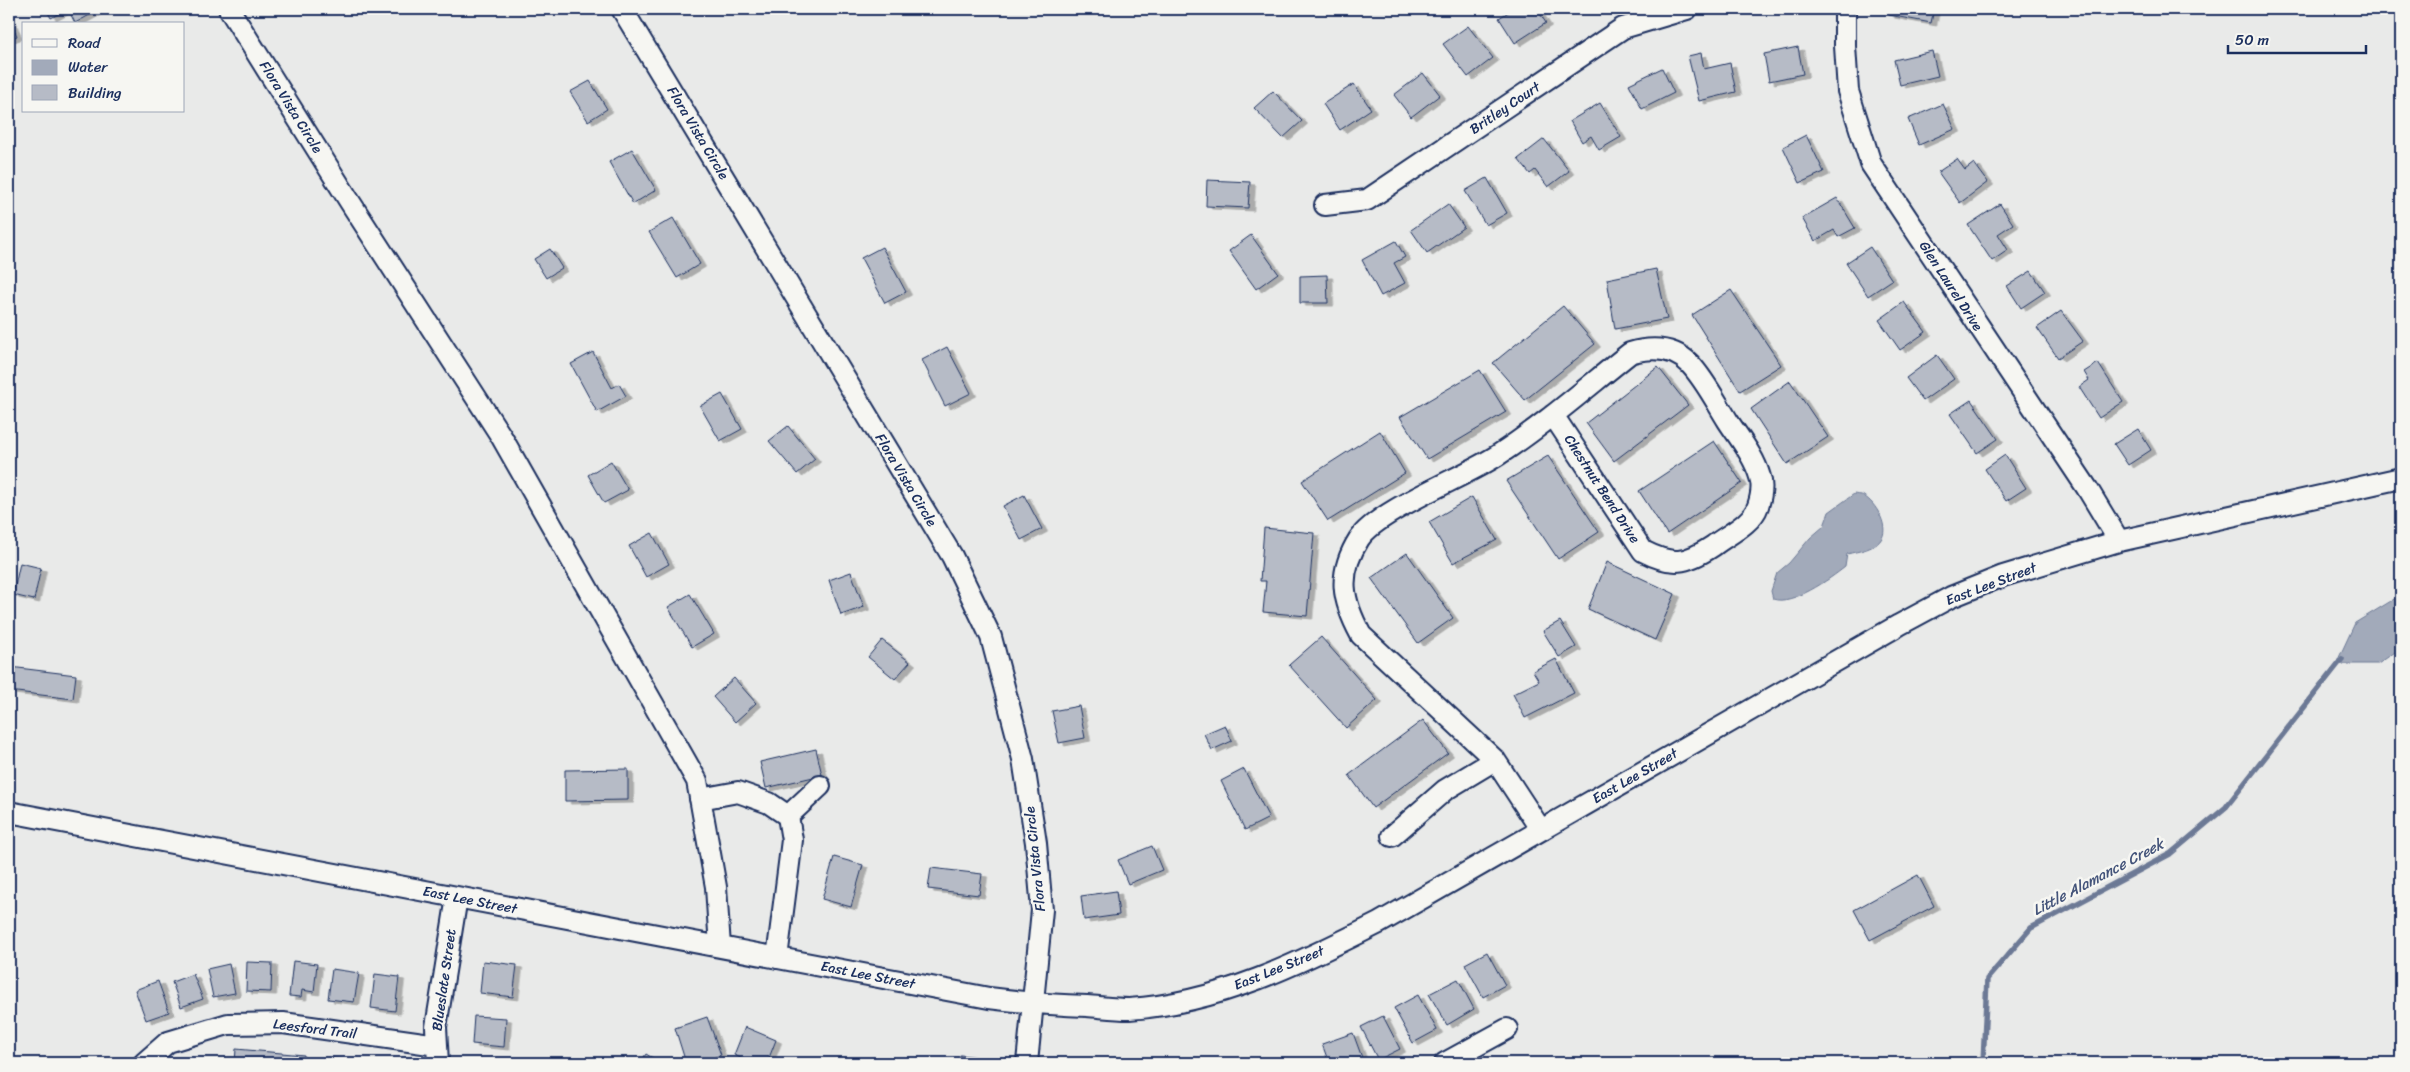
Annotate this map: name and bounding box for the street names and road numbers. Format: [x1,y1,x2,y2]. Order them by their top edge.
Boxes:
street label: Flora Vista Circle [252,56,330,159]
street label: Britley Court [1464,74,1547,141]
street label: Flora Vista Circle [660,81,736,185]
street label: Glen Laurel Drive [1912,236,1990,337]
street label: Flora Vista Circle [868,428,944,532]
street label: Chestnut Bend Drive [1557,429,1647,549]
street label: East Lee Street [1942,555,2041,613]
street label: East Lee Street [1587,741,1684,811]
street label: Flora Vista Circle [1017,805,1053,913]
street label: East Lee Street [421,879,521,922]
street label: Blueslate Street [424,927,464,1033]
street label: East Lee Street [1230,938,1329,998]
street label: East Lee Street [819,954,919,997]
street label: Leesford Trail [272,1011,359,1047]

